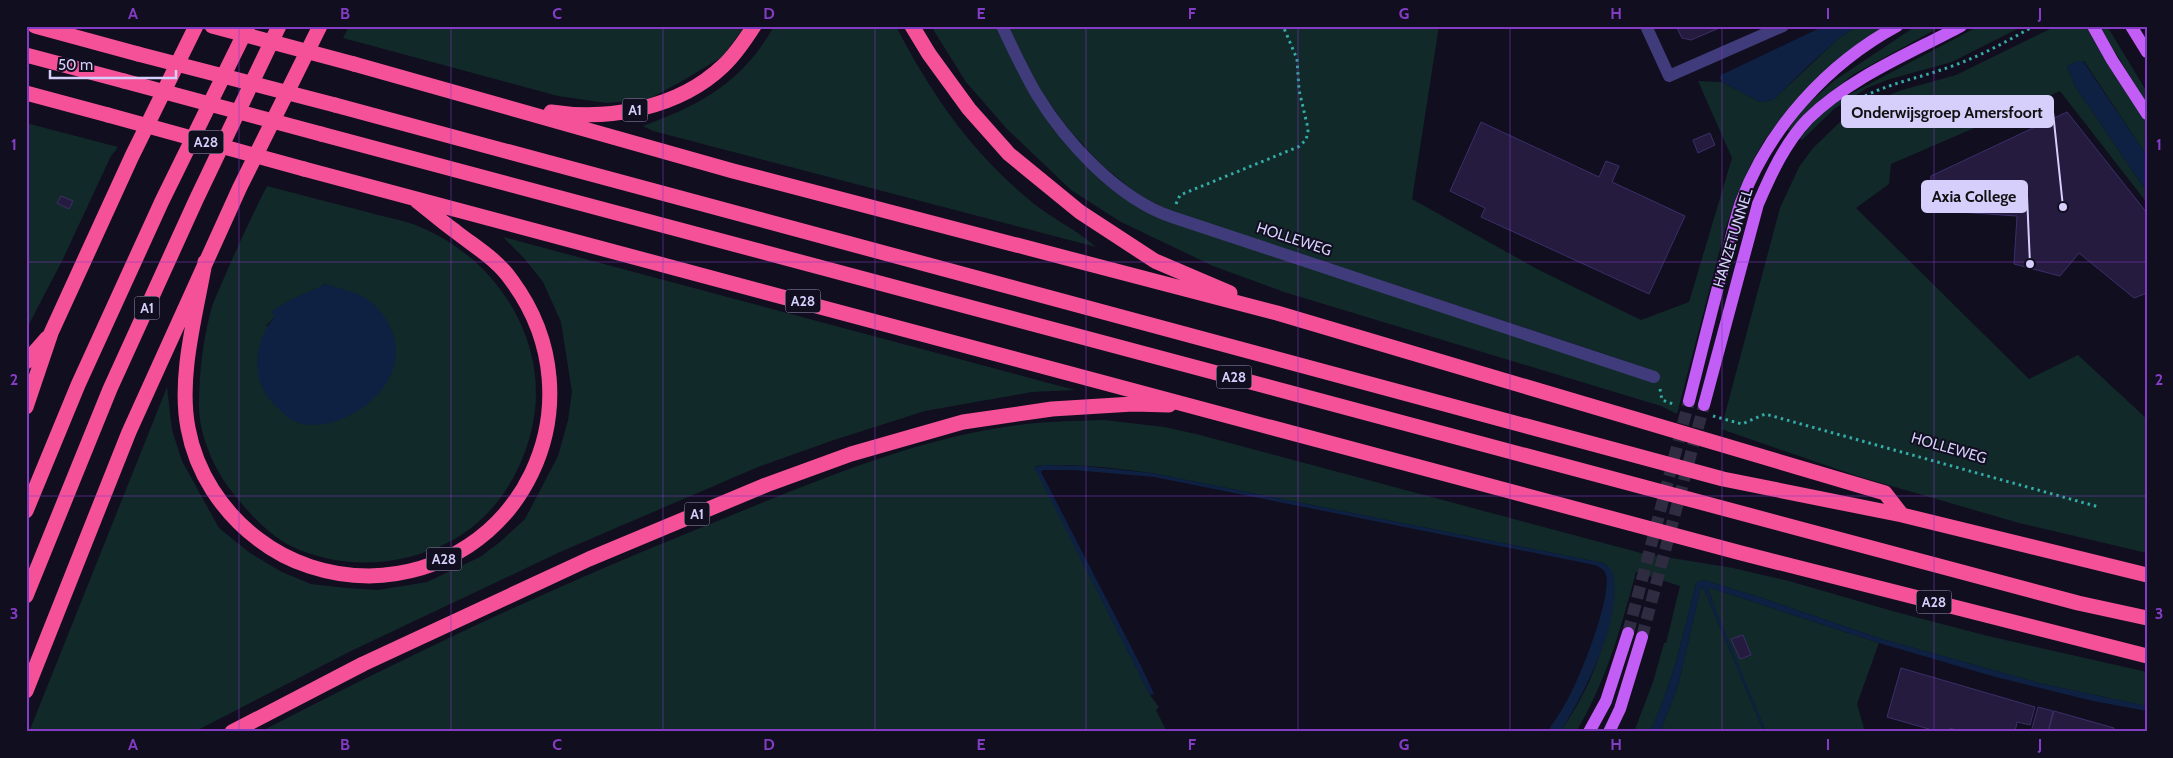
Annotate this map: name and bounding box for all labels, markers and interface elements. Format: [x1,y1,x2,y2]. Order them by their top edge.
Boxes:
text: A [128,4,138,23]
text: B [340,4,350,23]
text: C [552,4,562,23]
text: D [763,4,775,23]
text: E [976,4,986,23]
text: F [1188,4,1197,23]
text: G [1399,4,1409,23]
text: H [1610,4,1622,23]
text: I [1826,4,1830,23]
text: J [2037,4,2042,23]
scale bar [50,48,176,80]
text: 50 m [58,56,93,74]
callout: Onderwijsgroep Amersfoort [1842,96,2053,127]
road number: A1 [622,98,648,122]
text: Onderwijsgroep Amersfoort [1851,103,2043,122]
road number: A28 [188,130,224,154]
text: 1 [11,135,17,154]
text: 1 [2156,135,2162,154]
callout: Axia College [1922,181,2027,212]
street label: HANZETUNNEL [1709,186,1757,290]
text: Axia College [1932,187,2016,206]
street label: HOLLEWEG [1254,218,1334,260]
road number: A28 [786,290,820,312]
road number: A1 [134,296,160,320]
road number: A28 [1216,366,1252,388]
text: 2 [10,370,18,389]
text: 2 [2155,370,2163,389]
street label: HOLLEWEG [1909,429,1989,467]
road number: A1 [684,502,710,526]
road number: A28 [426,548,462,570]
road number: A28 [1916,590,1952,614]
text: 3 [10,604,18,623]
text: 3 [2155,604,2163,623]
text: A [128,735,138,754]
text: B [340,735,350,754]
text: C [552,735,562,754]
text: D [763,735,775,754]
text: E [976,735,986,754]
text: F [1188,735,1197,754]
text: G [1399,735,1409,754]
text: H [1610,735,1622,754]
text: I [1826,735,1830,754]
text: J [2037,735,2042,754]

